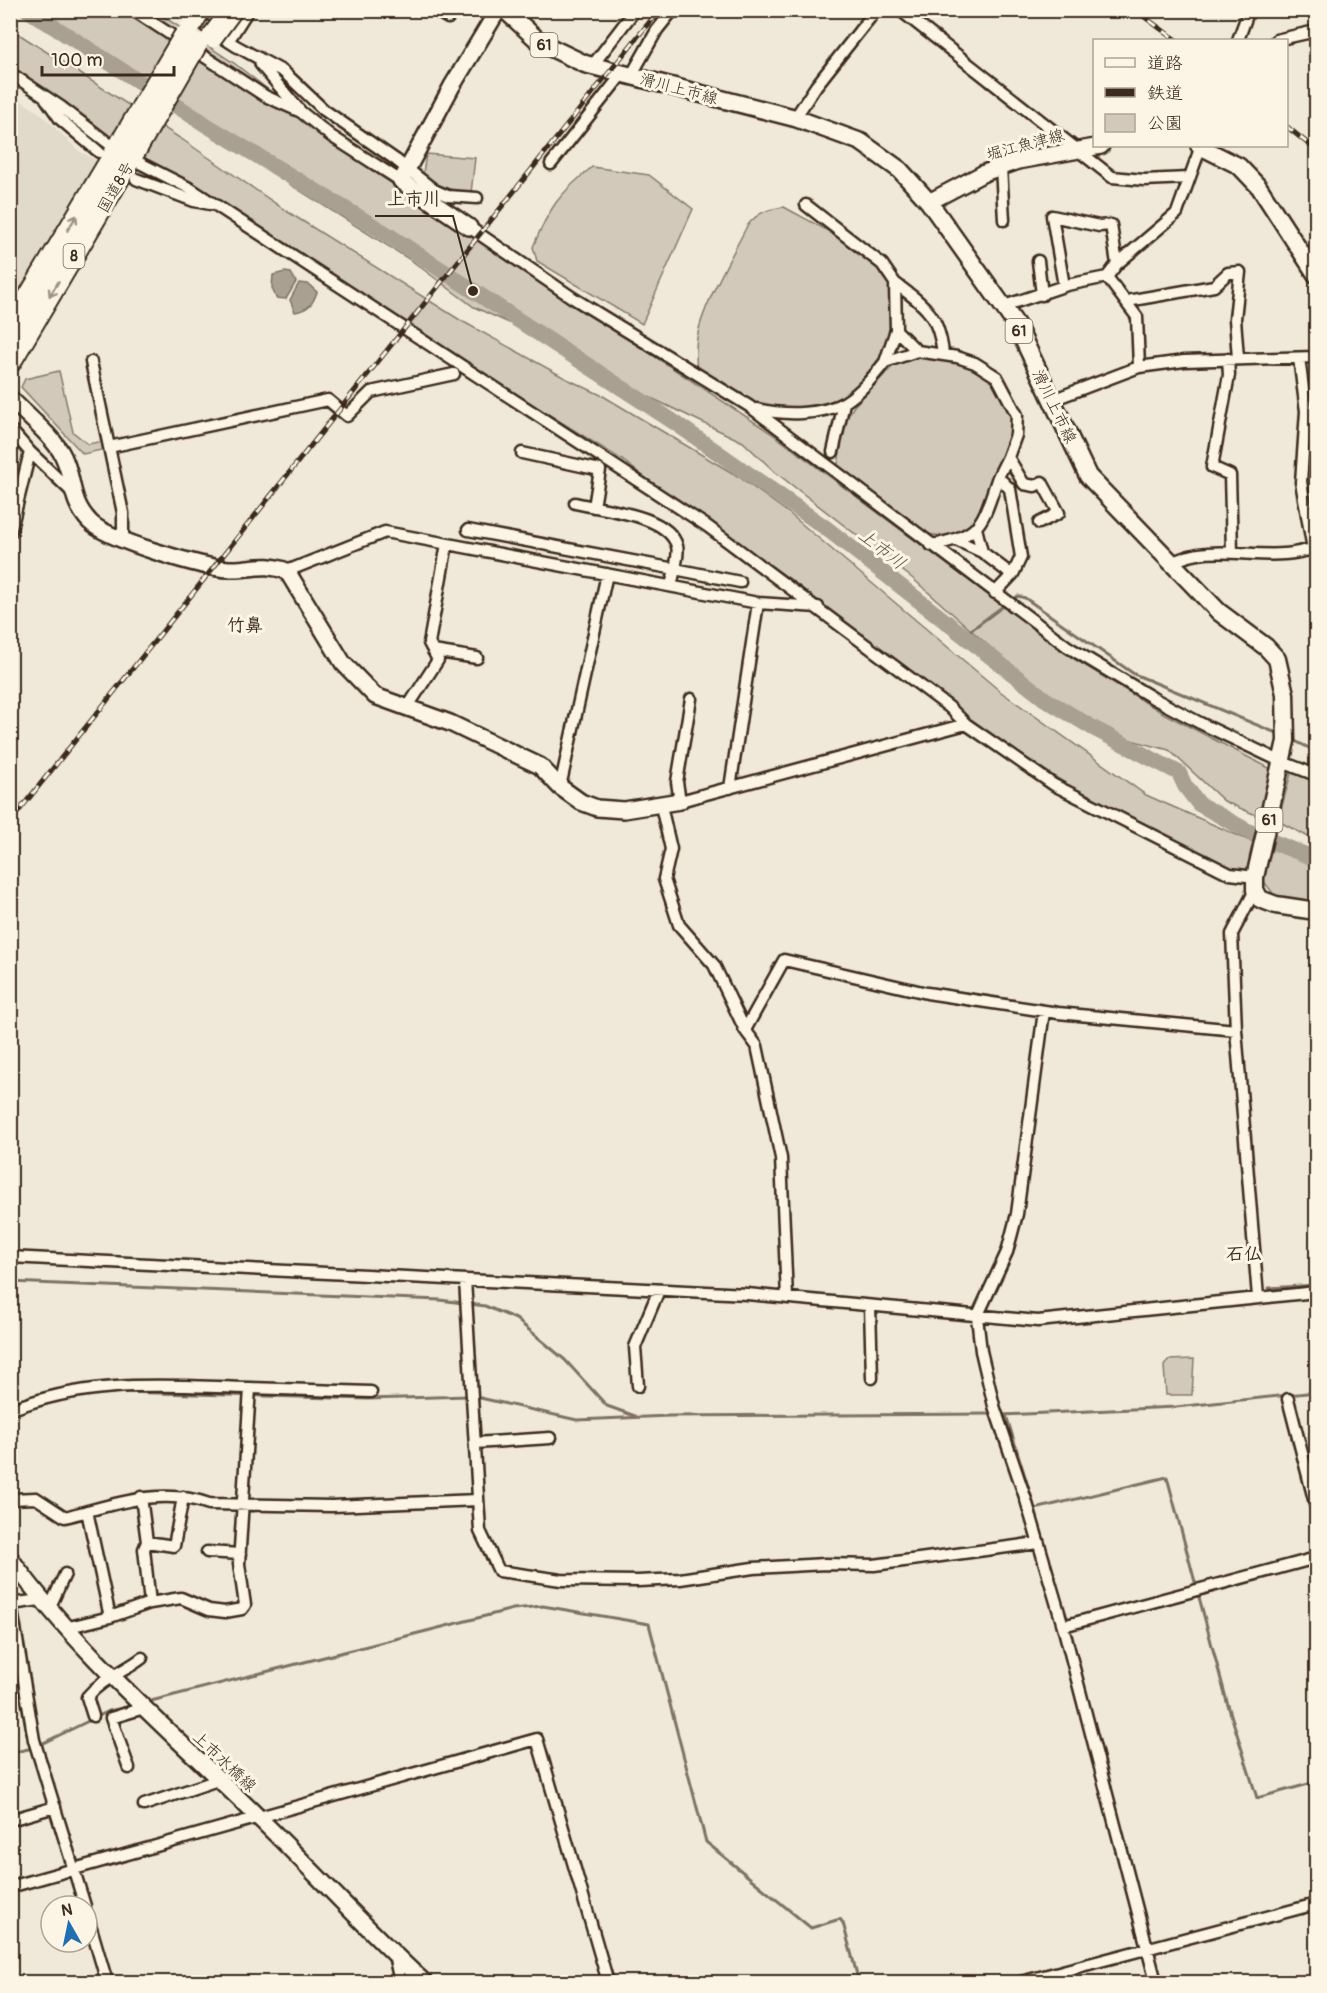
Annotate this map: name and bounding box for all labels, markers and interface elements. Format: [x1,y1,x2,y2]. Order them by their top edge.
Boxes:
road number: 61 [530,33,558,57]
scale bar [42,39,174,77]
legend [1093,39,1288,147]
text: 100 m [51,49,103,72]
text: 道路 [1147,52,1183,75]
street label: 滑川上市線 [638,69,720,109]
text: 鉄道 [1147,82,1183,105]
text: 公園 [1147,112,1183,135]
street label: 堀江魚津線 [984,125,1066,165]
street label: 国道8号 [93,158,139,217]
callout: 上市川 [375,180,453,216]
text: 上市川 [387,188,441,211]
one-way arrow [67,215,79,232]
road number: 8 [64,244,84,268]
one-way arrow [48,280,60,297]
road number: 61 [1006,319,1032,343]
street label: 滑川上市線 [1028,366,1081,447]
water label: 上市川 [853,524,910,575]
district label: 竹鼻 [227,614,263,637]
road number: 61 [1256,808,1282,832]
district label: 石仏 [1226,1243,1262,1266]
street label: 上市水橋線 [188,1727,260,1796]
north arrow [39,1894,99,1954]
text: N [60,1899,74,1921]

